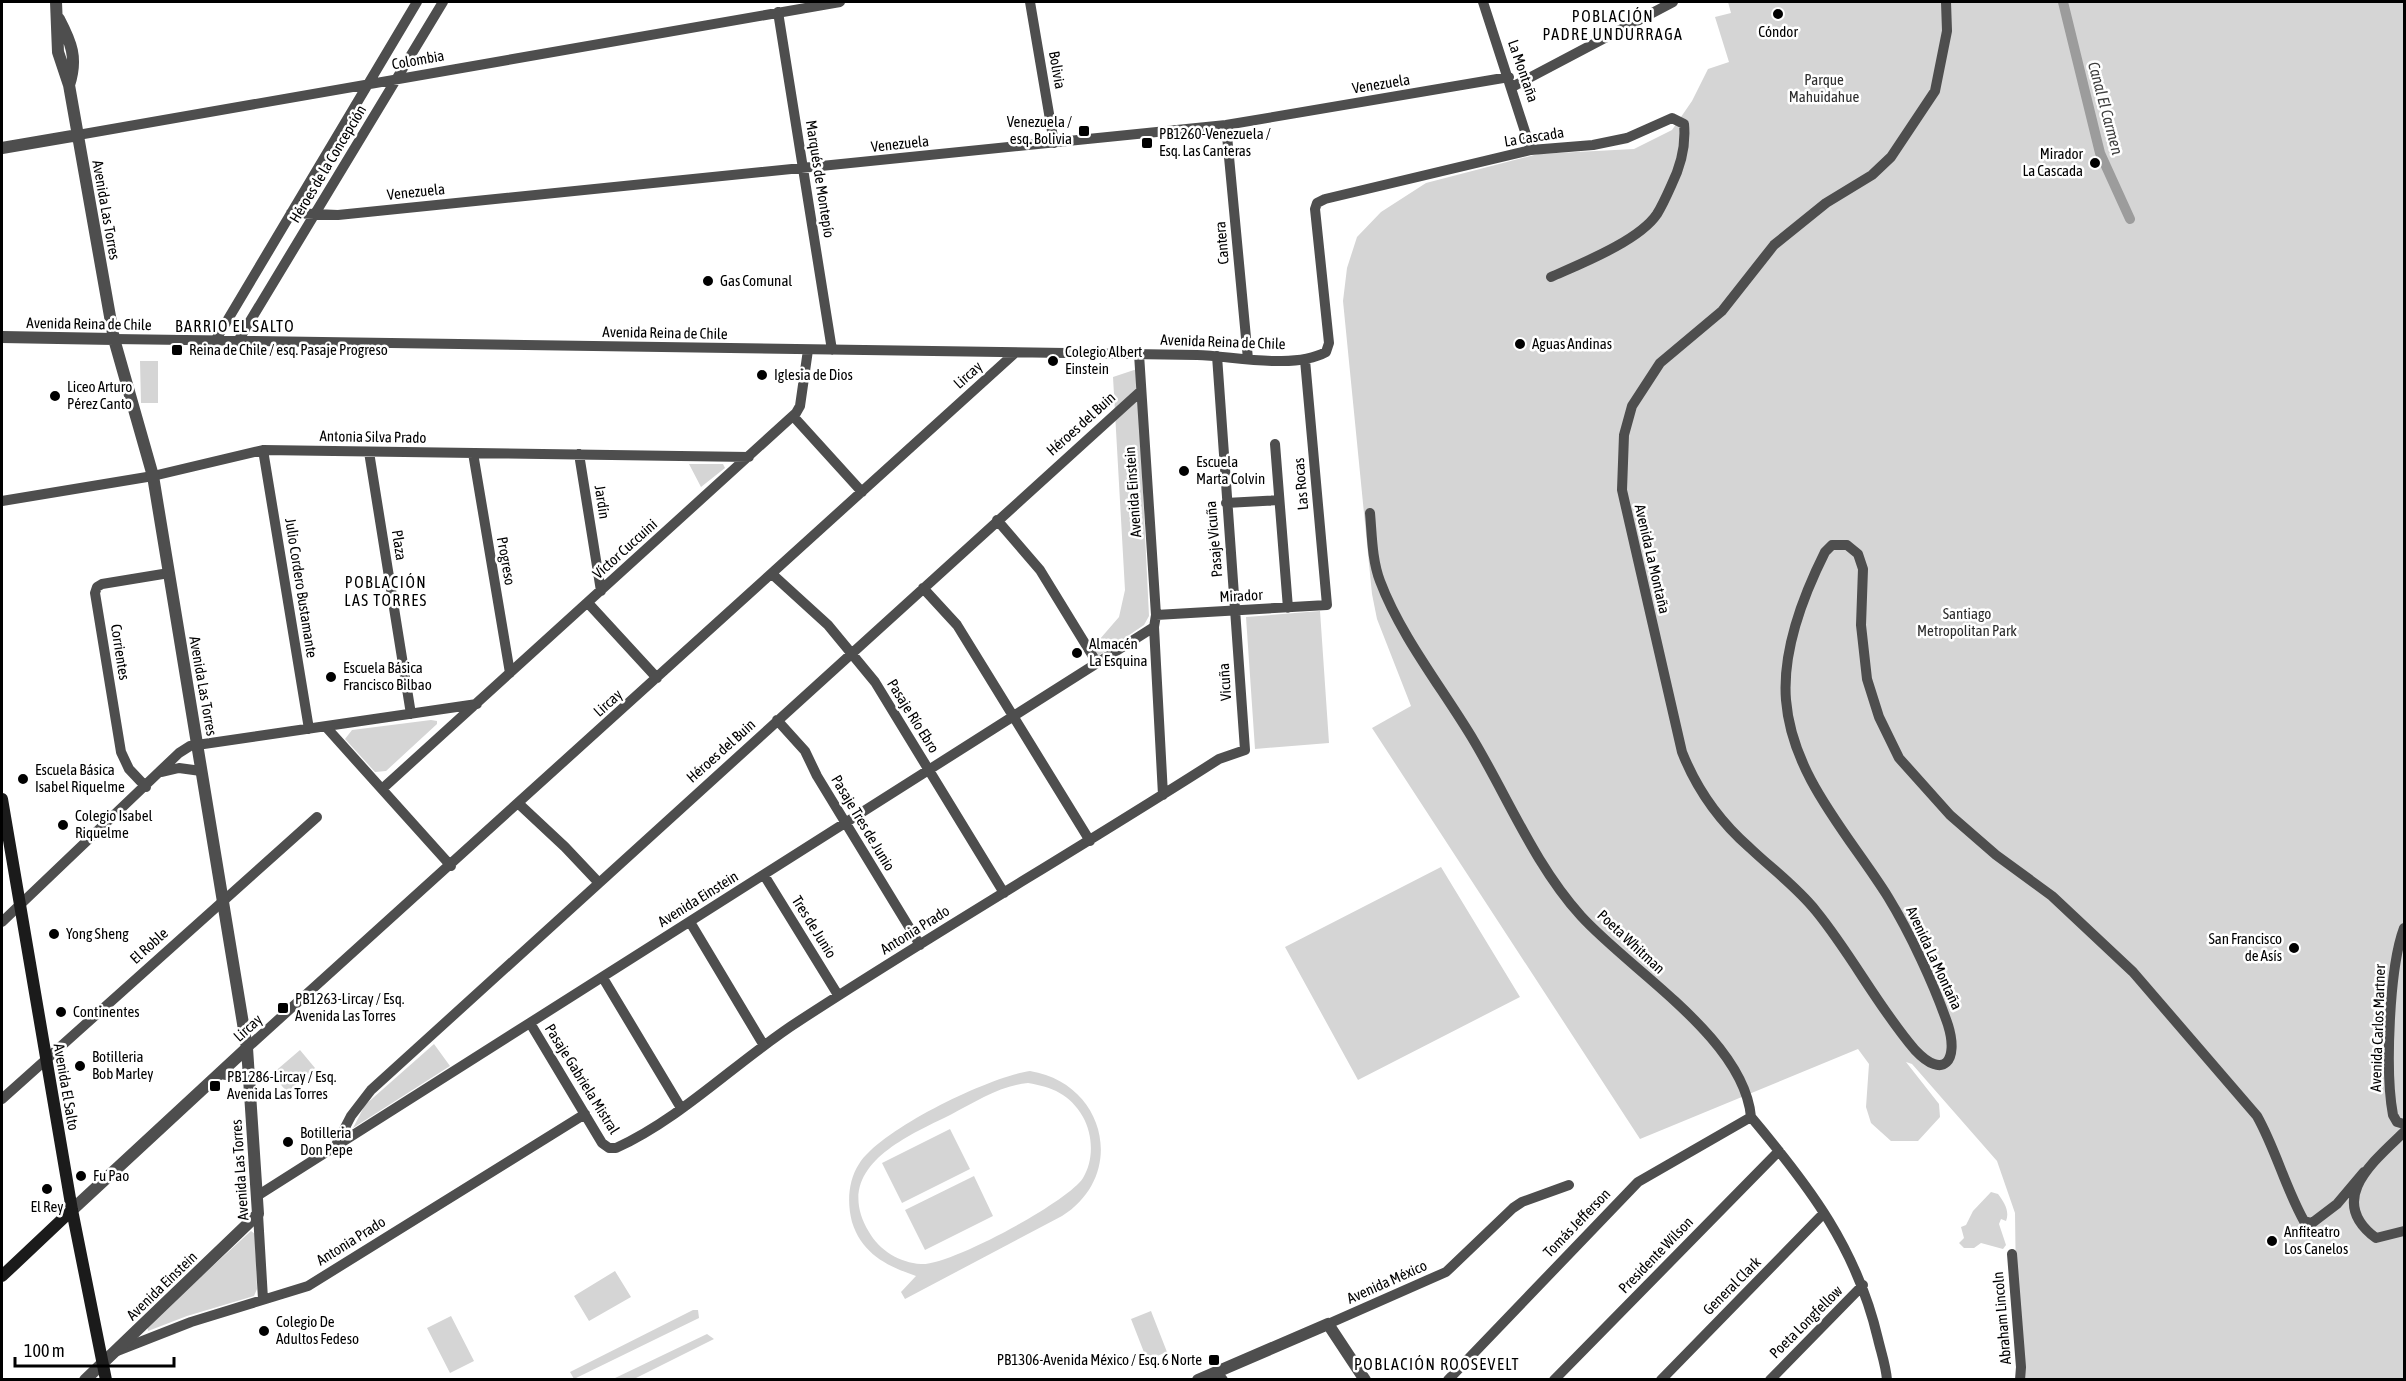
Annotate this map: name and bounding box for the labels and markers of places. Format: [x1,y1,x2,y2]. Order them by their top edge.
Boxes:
marker: Cóndor [1771,7,1785,21]
place label: Cóndor [1758,23,1798,40]
place label: Venezuela / esq. Bolivia [1007,113,1072,147]
marker: Venezuela / esq. Bolivia [1077,124,1091,138]
place label: PB1260-Venezuela / Esq. Las Canteras [1159,125,1271,159]
marker: PB1260-Venezuela / Esq. Las Canteras [1140,136,1154,150]
place label: Mirador La Cascada [2023,145,2084,179]
marker: Mirador La Cascada [2088,156,2102,170]
place label: Gas Comunal [720,272,792,289]
marker: Gas Comunal [701,274,715,288]
place label: Aguas Andinas [1532,335,1612,352]
marker: Aguas Andinas [1513,337,1527,351]
place label: Reina de Chile / esq. Pasaje Progreso [189,341,388,358]
marker: Reina de Chile / esq. Pasaje Progreso [170,343,184,357]
place label: Colegio Albert Einstein [1065,343,1142,377]
marker: Colegio Albert Einstein [1046,354,1060,368]
place label: Iglesia de Dios [774,366,853,383]
marker: Iglesia de Dios [755,368,769,382]
place label: Liceo Arturo Pérez Canto [67,378,132,412]
marker: Liceo Arturo Pérez Canto [48,389,62,403]
place label: Escuela Marta Colvin [1196,453,1265,487]
marker: Escuela Marta Colvin [1177,464,1191,478]
place label: Almacén La Esquina [1089,635,1148,669]
marker: Almacén La Esquina [1070,646,1084,660]
place label: Escuela Básica Francisco Bilbao [343,659,432,693]
marker: Escuela Básica Francisco Bilbao [324,670,338,684]
place label: Escuela Básica Isabel Riquelme [35,761,125,795]
marker: Escuela Básica Isabel Riquelme [16,772,30,786]
place label: Colegio Isabel Riquelme [75,807,152,841]
marker: Colegio Isabel Riquelme [56,818,70,832]
place label: Yong Sheng [66,925,129,942]
marker: Yong Sheng [47,927,61,941]
place label: San Francisco de Asís [2208,930,2282,964]
marker: San Francisco de Asís [2287,941,2301,955]
place label: PB1263-Lircay / Esq. Avenida Las Torres [295,990,405,1024]
marker: PB1263-Lircay / Esq. Avenida Las Torres [276,1001,290,1015]
place label: Continentes [73,1003,139,1020]
marker: Continentes [54,1005,68,1019]
place label: Botilleria Bob Marley [92,1048,153,1082]
marker: Botilleria Bob Marley [73,1059,87,1073]
place label: PB1286-Lircay / Esq. Avenida Las Torres [227,1068,337,1102]
marker: PB1286-Lircay / Esq. Avenida Las Torres [208,1079,222,1093]
place label: Botilleria Don Pepe [300,1124,353,1158]
marker: Botilleria Don Pepe [281,1135,295,1149]
place label: Fu Pao [93,1167,129,1184]
marker: Fu Pao [74,1169,88,1183]
marker: El Rey [40,1182,54,1196]
place label: El Rey [31,1198,63,1215]
place label: Anfiteatro Los Canelos [2284,1223,2348,1257]
marker: Anfiteatro Los Canelos [2265,1234,2279,1248]
place label: Colegio De Adultos Fedeso [276,1313,359,1347]
marker: Colegio De Adultos Fedeso [257,1324,271,1338]
place label: PB1306-Avenida México / Esq. 6 Norte [997,1351,1202,1368]
marker: PB1306-Avenida México / Esq. 6 Norte [1207,1353,1221,1367]

